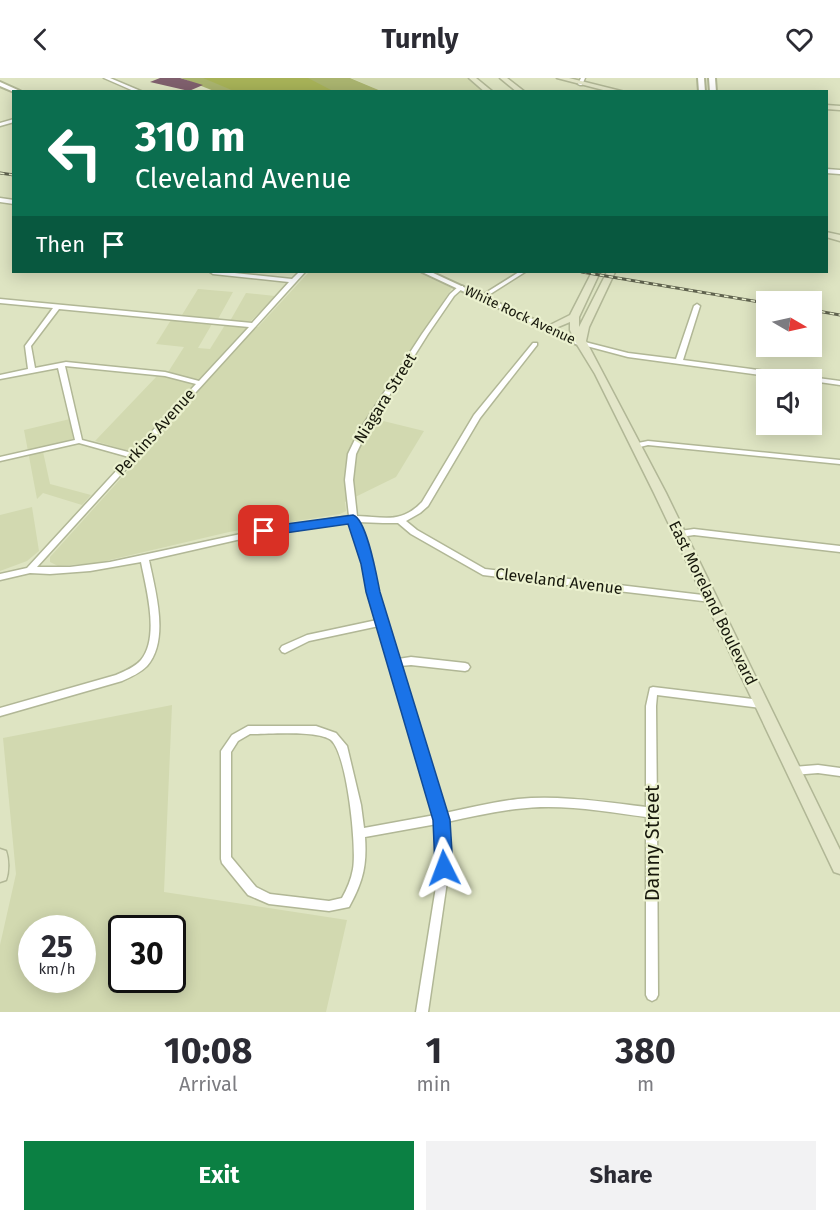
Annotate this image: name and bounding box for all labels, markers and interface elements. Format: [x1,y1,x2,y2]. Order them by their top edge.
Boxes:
icon: back [24,23,57,56]
text: Turnly [381,23,459,55]
icon: heart [783,23,816,56]
text: 310 m [135,112,245,162]
icon: left [36,114,114,192]
text: Cleveland Avenue [135,163,351,195]
icon: arrive [97,228,130,261]
text: Then [36,231,85,258]
street label: White Rock Avenue [462,282,578,348]
north arrow [756,291,822,357]
map controls [756,291,822,435]
street label: Niagara Street [350,349,420,447]
button: sound [756,369,822,435]
street label: Perkins Avenue [111,385,199,479]
pin [238,505,289,556]
icon: arrive [247,514,280,547]
street label: East Moreland Boulevard [665,518,761,688]
street label: Cleveland Avenue [494,564,624,598]
street label: Danny Street [640,784,664,901]
position arrow [412,836,476,900]
speed limit sign: 30 [108,915,186,993]
text: 25 [41,929,73,965]
text: km/h [38,960,76,978]
text: 10:08 [164,1029,252,1073]
text: 1 [425,1029,442,1073]
text: 380 [615,1029,676,1073]
text: Arrival [179,1072,238,1096]
text: min [417,1072,451,1096]
text: m [637,1072,654,1096]
button: Exit [24,1141,414,1210]
button: Share [426,1141,816,1210]

